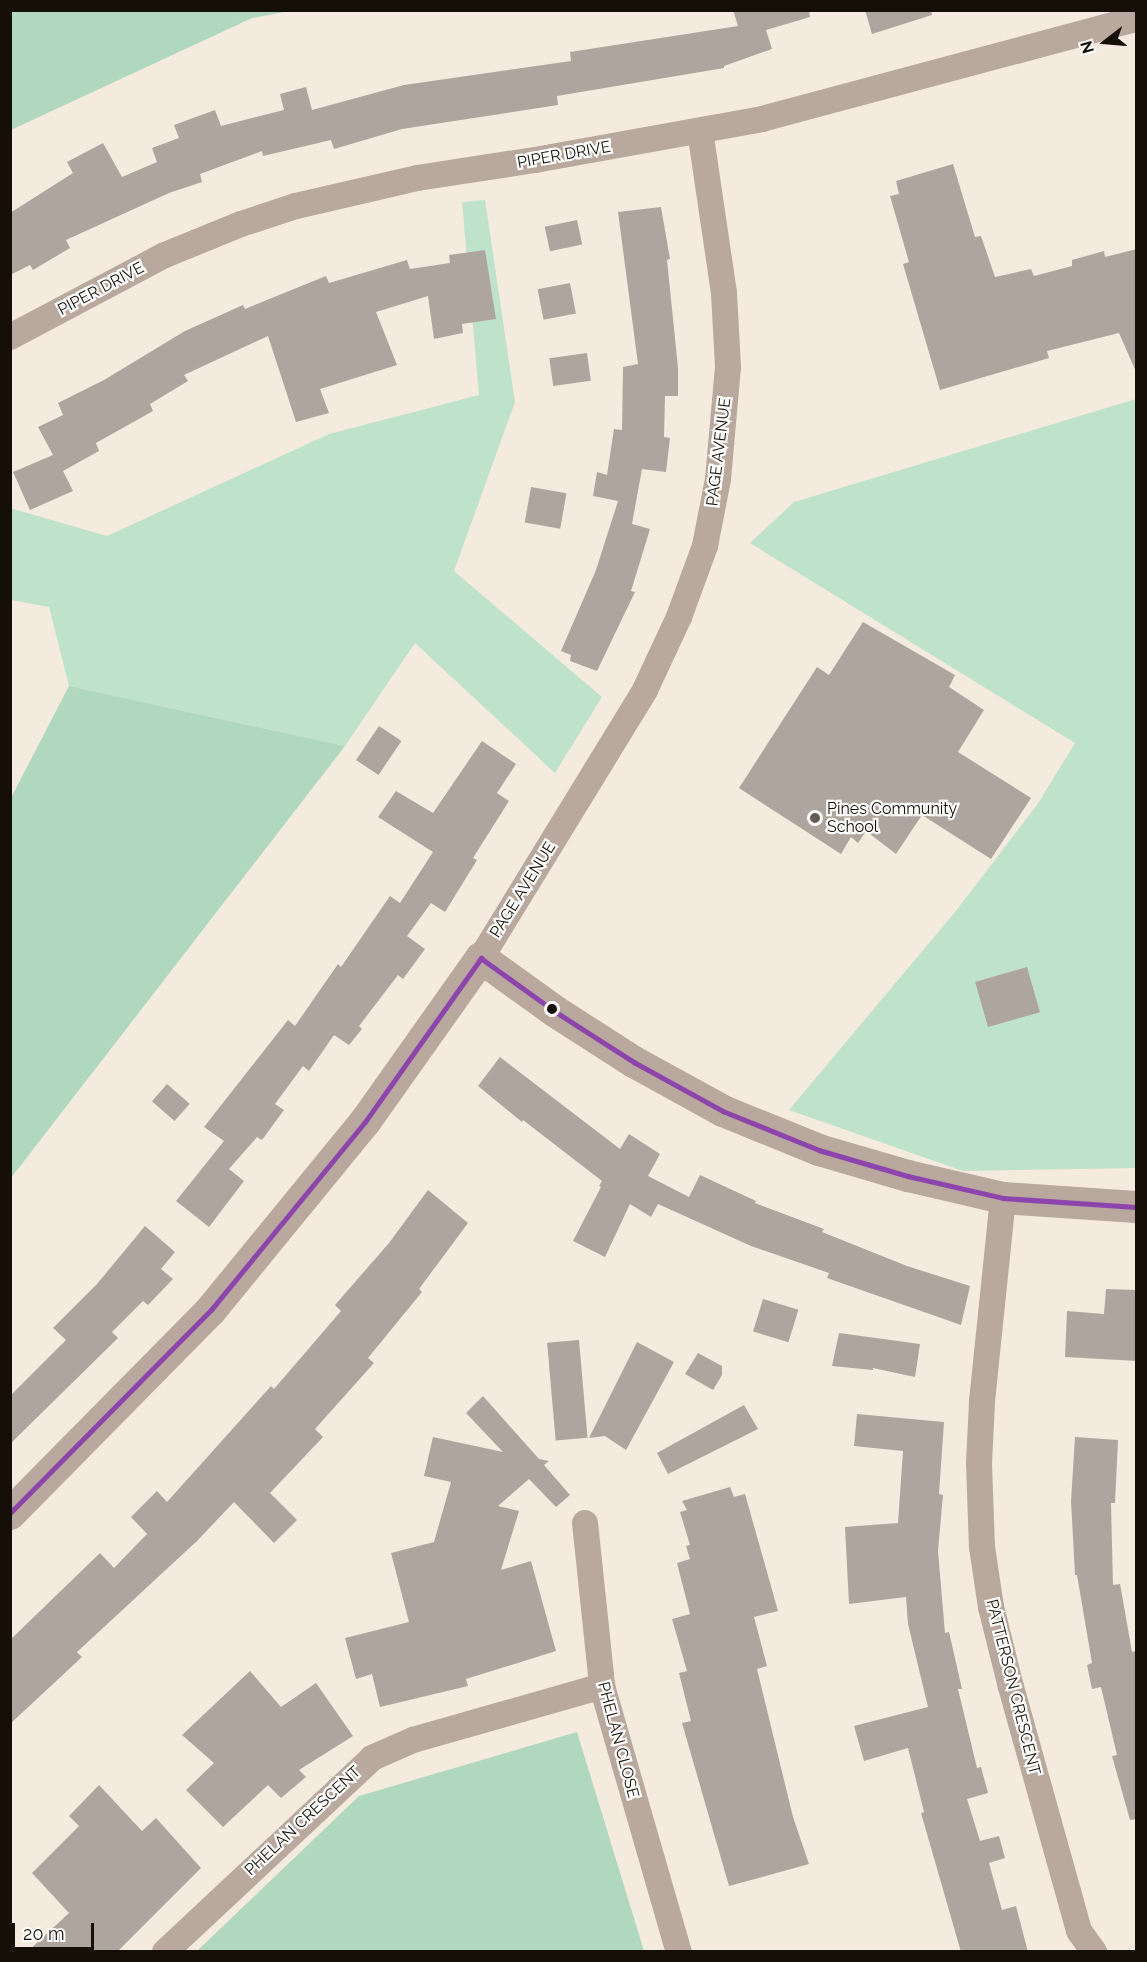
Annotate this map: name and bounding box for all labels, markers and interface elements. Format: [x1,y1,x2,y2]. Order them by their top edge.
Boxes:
north arrow [1075,12,1135,72]
text: N [1076,39,1098,56]
street label: PIPER DRIVE [516,137,612,173]
street label: PIPER DRIVE [55,258,147,320]
street label: PAGE AVENUE [703,396,735,508]
place label: Pines Community School [827,799,957,837]
marker: Pines Community School [808,811,822,825]
street label: PAGE AVENUE [486,838,560,942]
unlabelled marker [546,1003,558,1015]
street label: PATTERSON CRESCENT [982,1597,1044,1777]
street label: PHELAN CLOSE [593,1680,643,1800]
street label: PHELAN CRESCENT [241,1762,365,1880]
scale bar [15,1911,98,1949]
text: 20 m [23,1923,65,1944]

